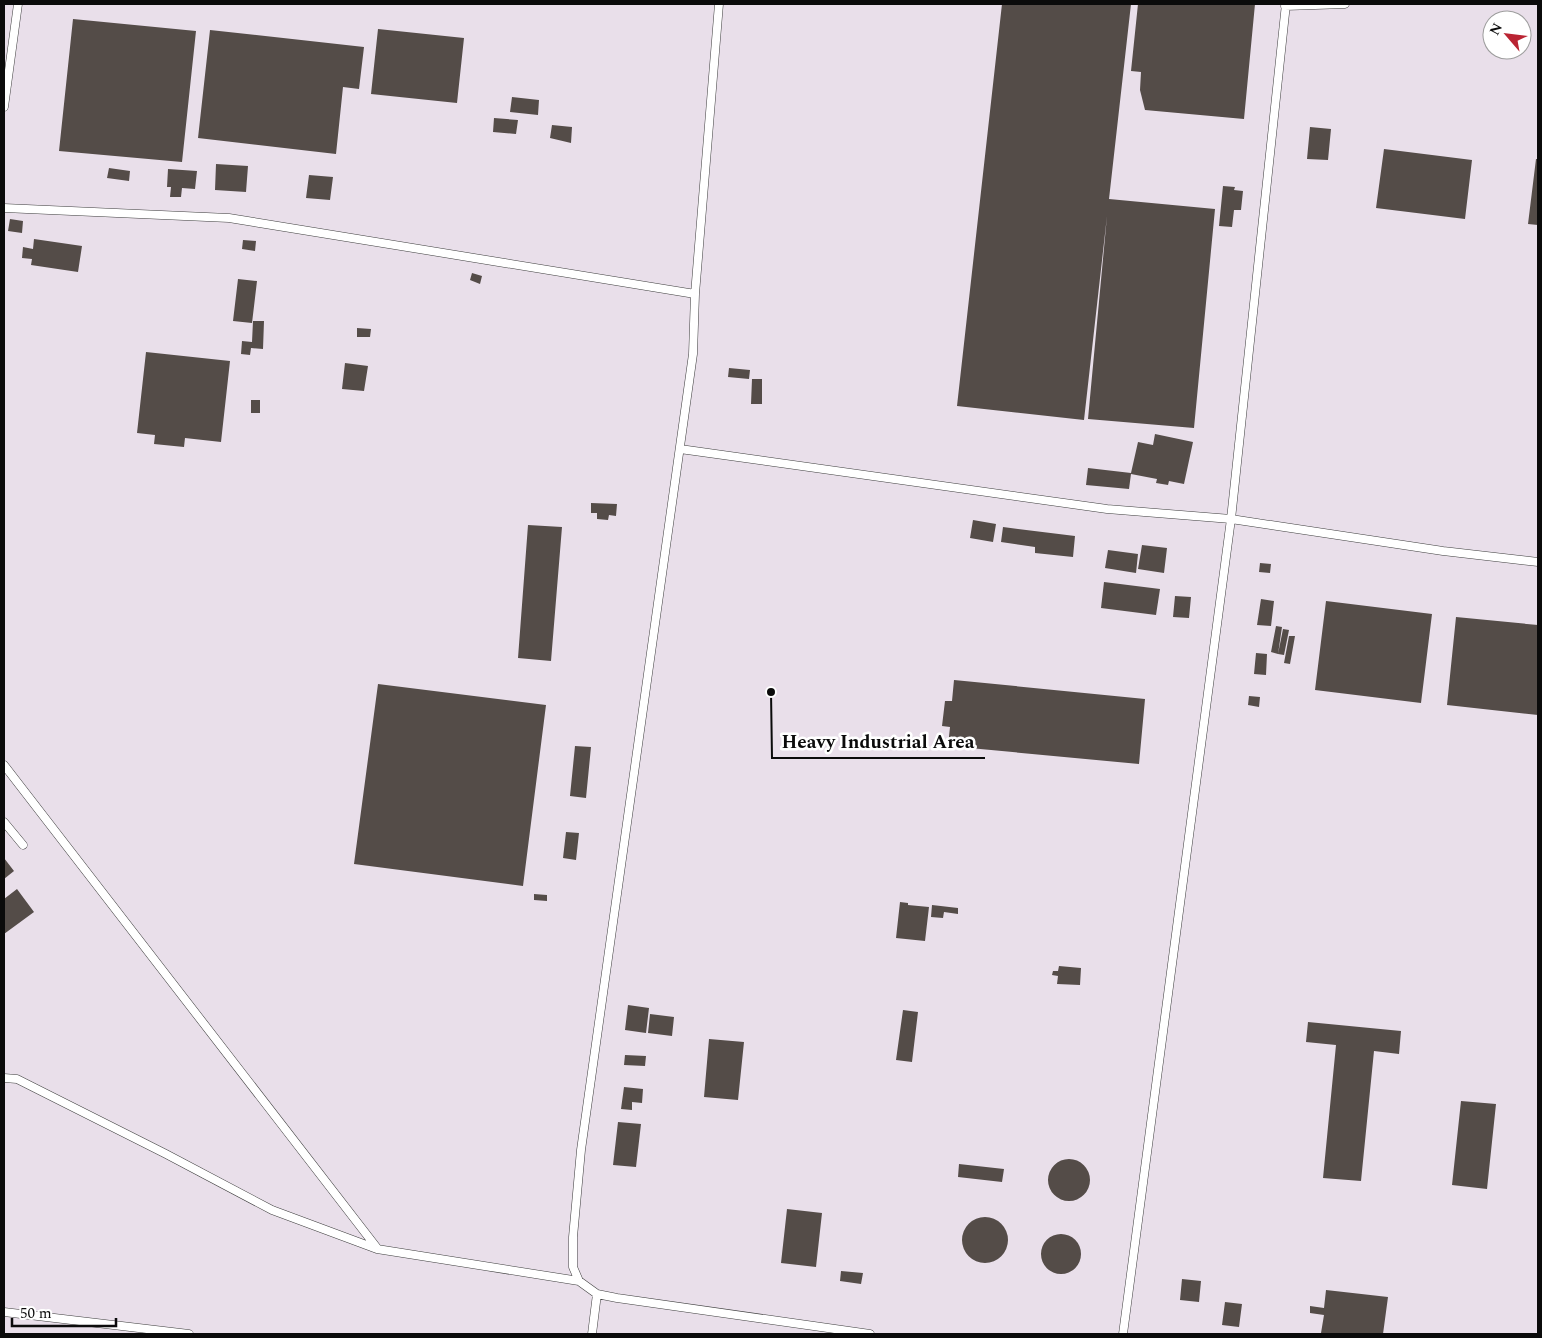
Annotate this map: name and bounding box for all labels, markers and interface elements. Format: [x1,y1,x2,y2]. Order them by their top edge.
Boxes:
north arrow [1482,10,1532,60]
text: N [1484,19,1508,39]
callout: Heavy Industrial Area [772,724,985,758]
text: Heavy Industrial Area [781,728,975,757]
scale bar [12,1296,116,1328]
text: 50 m [20,1302,52,1325]

